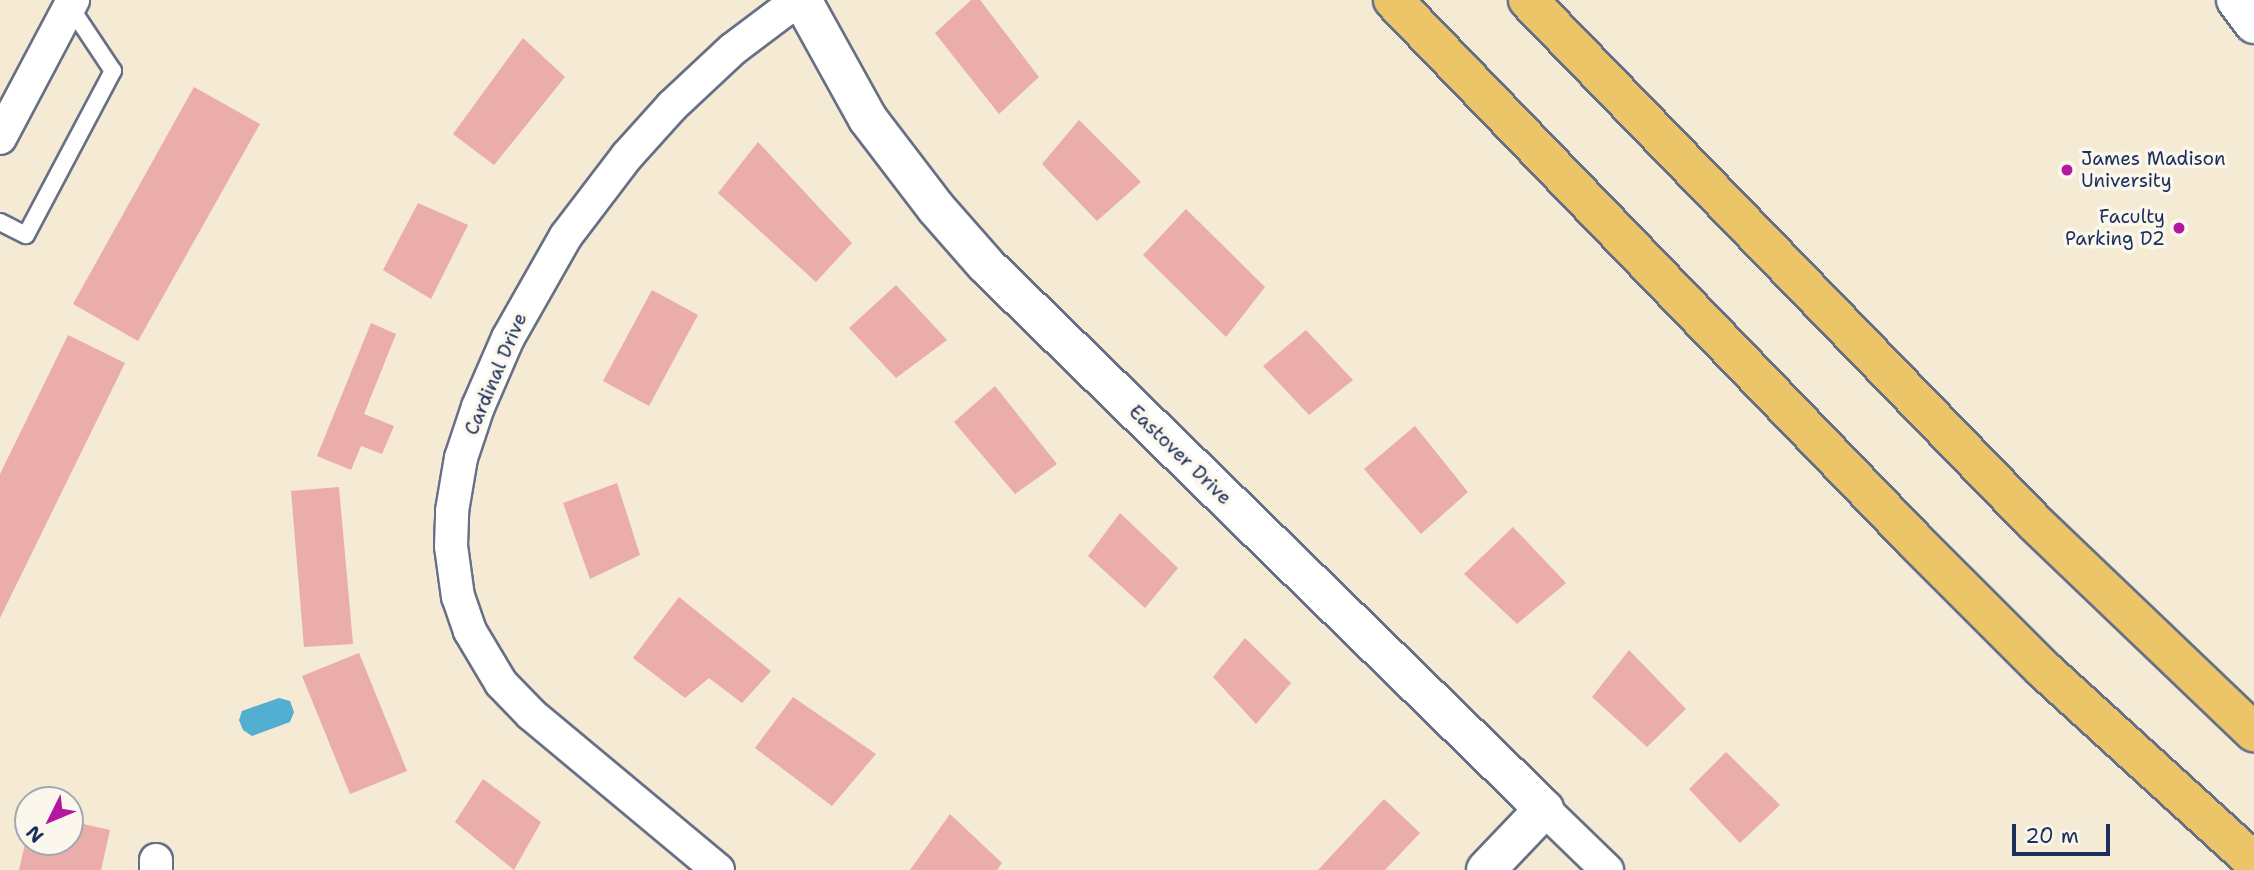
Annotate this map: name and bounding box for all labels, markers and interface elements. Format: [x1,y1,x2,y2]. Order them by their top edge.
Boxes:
place label: James Madison University [2081,148,2226,192]
marker: James Madison University [2059,162,2075,178]
place label: Faculty Parking D2 [2065,206,2165,250]
marker: Faculty Parking D2 [2171,220,2187,236]
street label: Cardinal Drive [460,310,532,438]
street label: Eastover Drive [1124,400,1236,510]
north arrow [14,786,84,856]
scale bar [2016,810,2114,854]
text: N [20,820,49,848]
text: 20 m [2025,822,2079,850]

